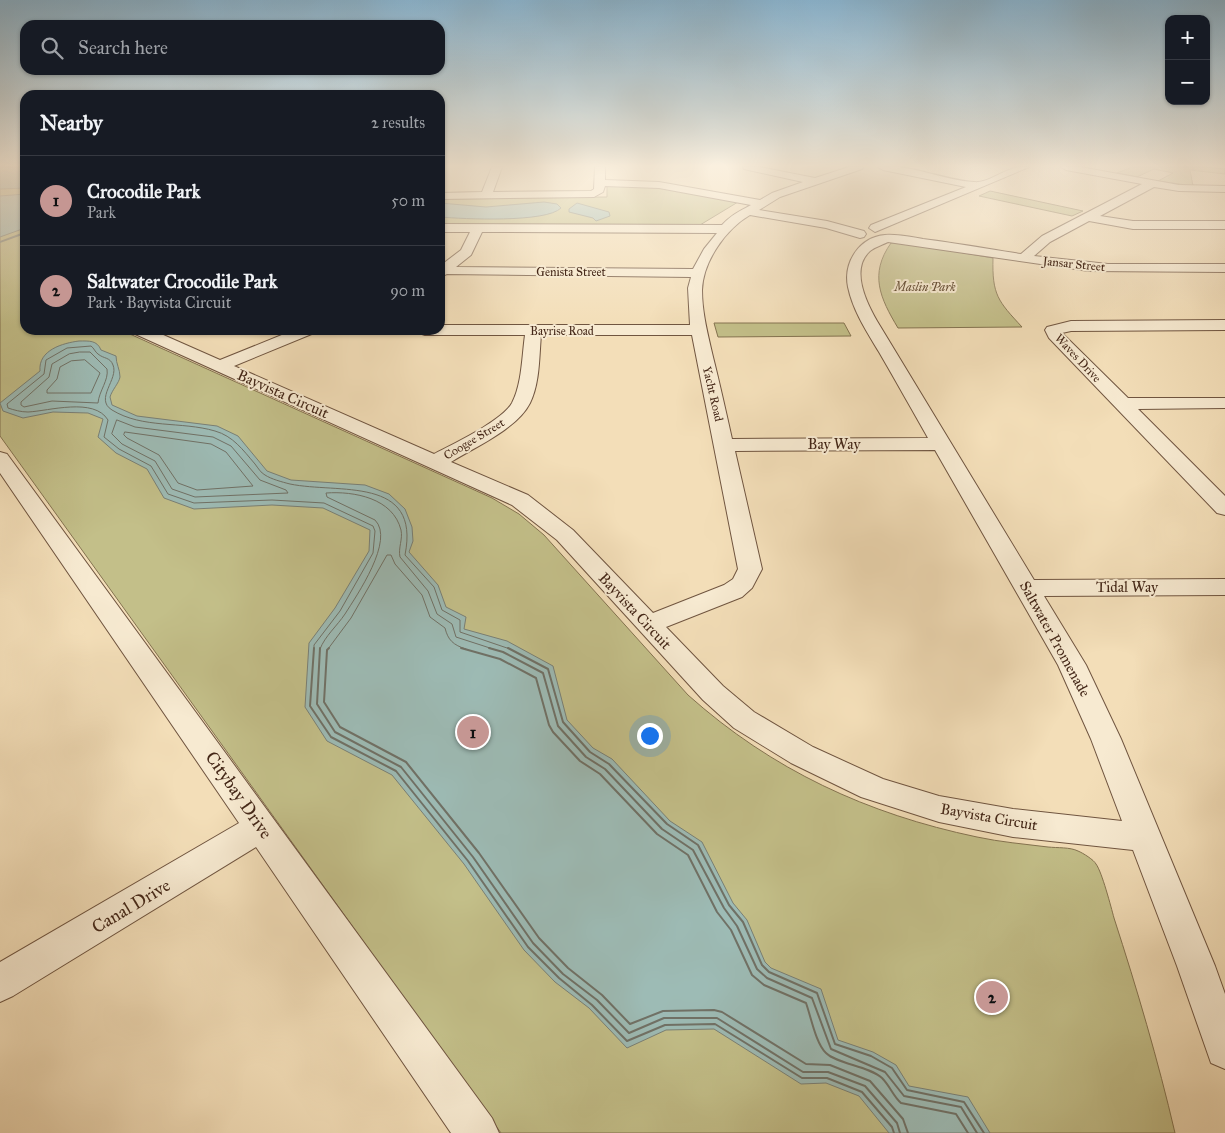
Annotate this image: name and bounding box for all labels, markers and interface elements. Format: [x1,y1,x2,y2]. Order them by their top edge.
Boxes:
map controls [1165,15,1210,105]
button: + [1165,15,1210,60]
search box [20,20,445,75]
icon: search [38,34,66,62]
text: Search here [78,36,168,59]
button: − [1165,60,1210,105]
text: Nearby [40,110,103,136]
text: 2 results [371,113,425,132]
text: Crocodile Park [87,180,201,203]
text: 1 [53,191,59,210]
text: 50 m [391,191,425,210]
text: Park [87,203,116,222]
street label: Jansar Street [1040,254,1107,275]
street label: Genista Street [536,265,607,279]
text: Saltwater Crocodile Park [87,270,278,293]
park label: Maslin Park [893,280,956,294]
text: 2 [52,281,60,300]
text: 90 m [390,281,425,300]
text: Park · Bayvista Circuit [87,293,231,312]
street label: Bayrise Road [530,324,594,338]
street label: Waves Drive [1052,331,1104,385]
street label: Yacht Road [700,365,726,423]
street label: Bayvista Circuit [234,366,332,423]
street label: Coogee Street [441,415,508,463]
street label: Bay Way [807,435,861,453]
street label: Bayvista Circuit [595,569,676,654]
street label: Saltwater Promenade [1016,578,1094,700]
street label: Tidal Way [1096,578,1159,596]
pin: 1 [457,713,489,751]
your location [637,723,663,749]
street label: Citybay Drive [201,747,277,843]
street label: Bayvista Circuit [939,800,1040,835]
street label: Canal Drive [88,874,174,938]
pin: 2 [976,978,1008,1016]

